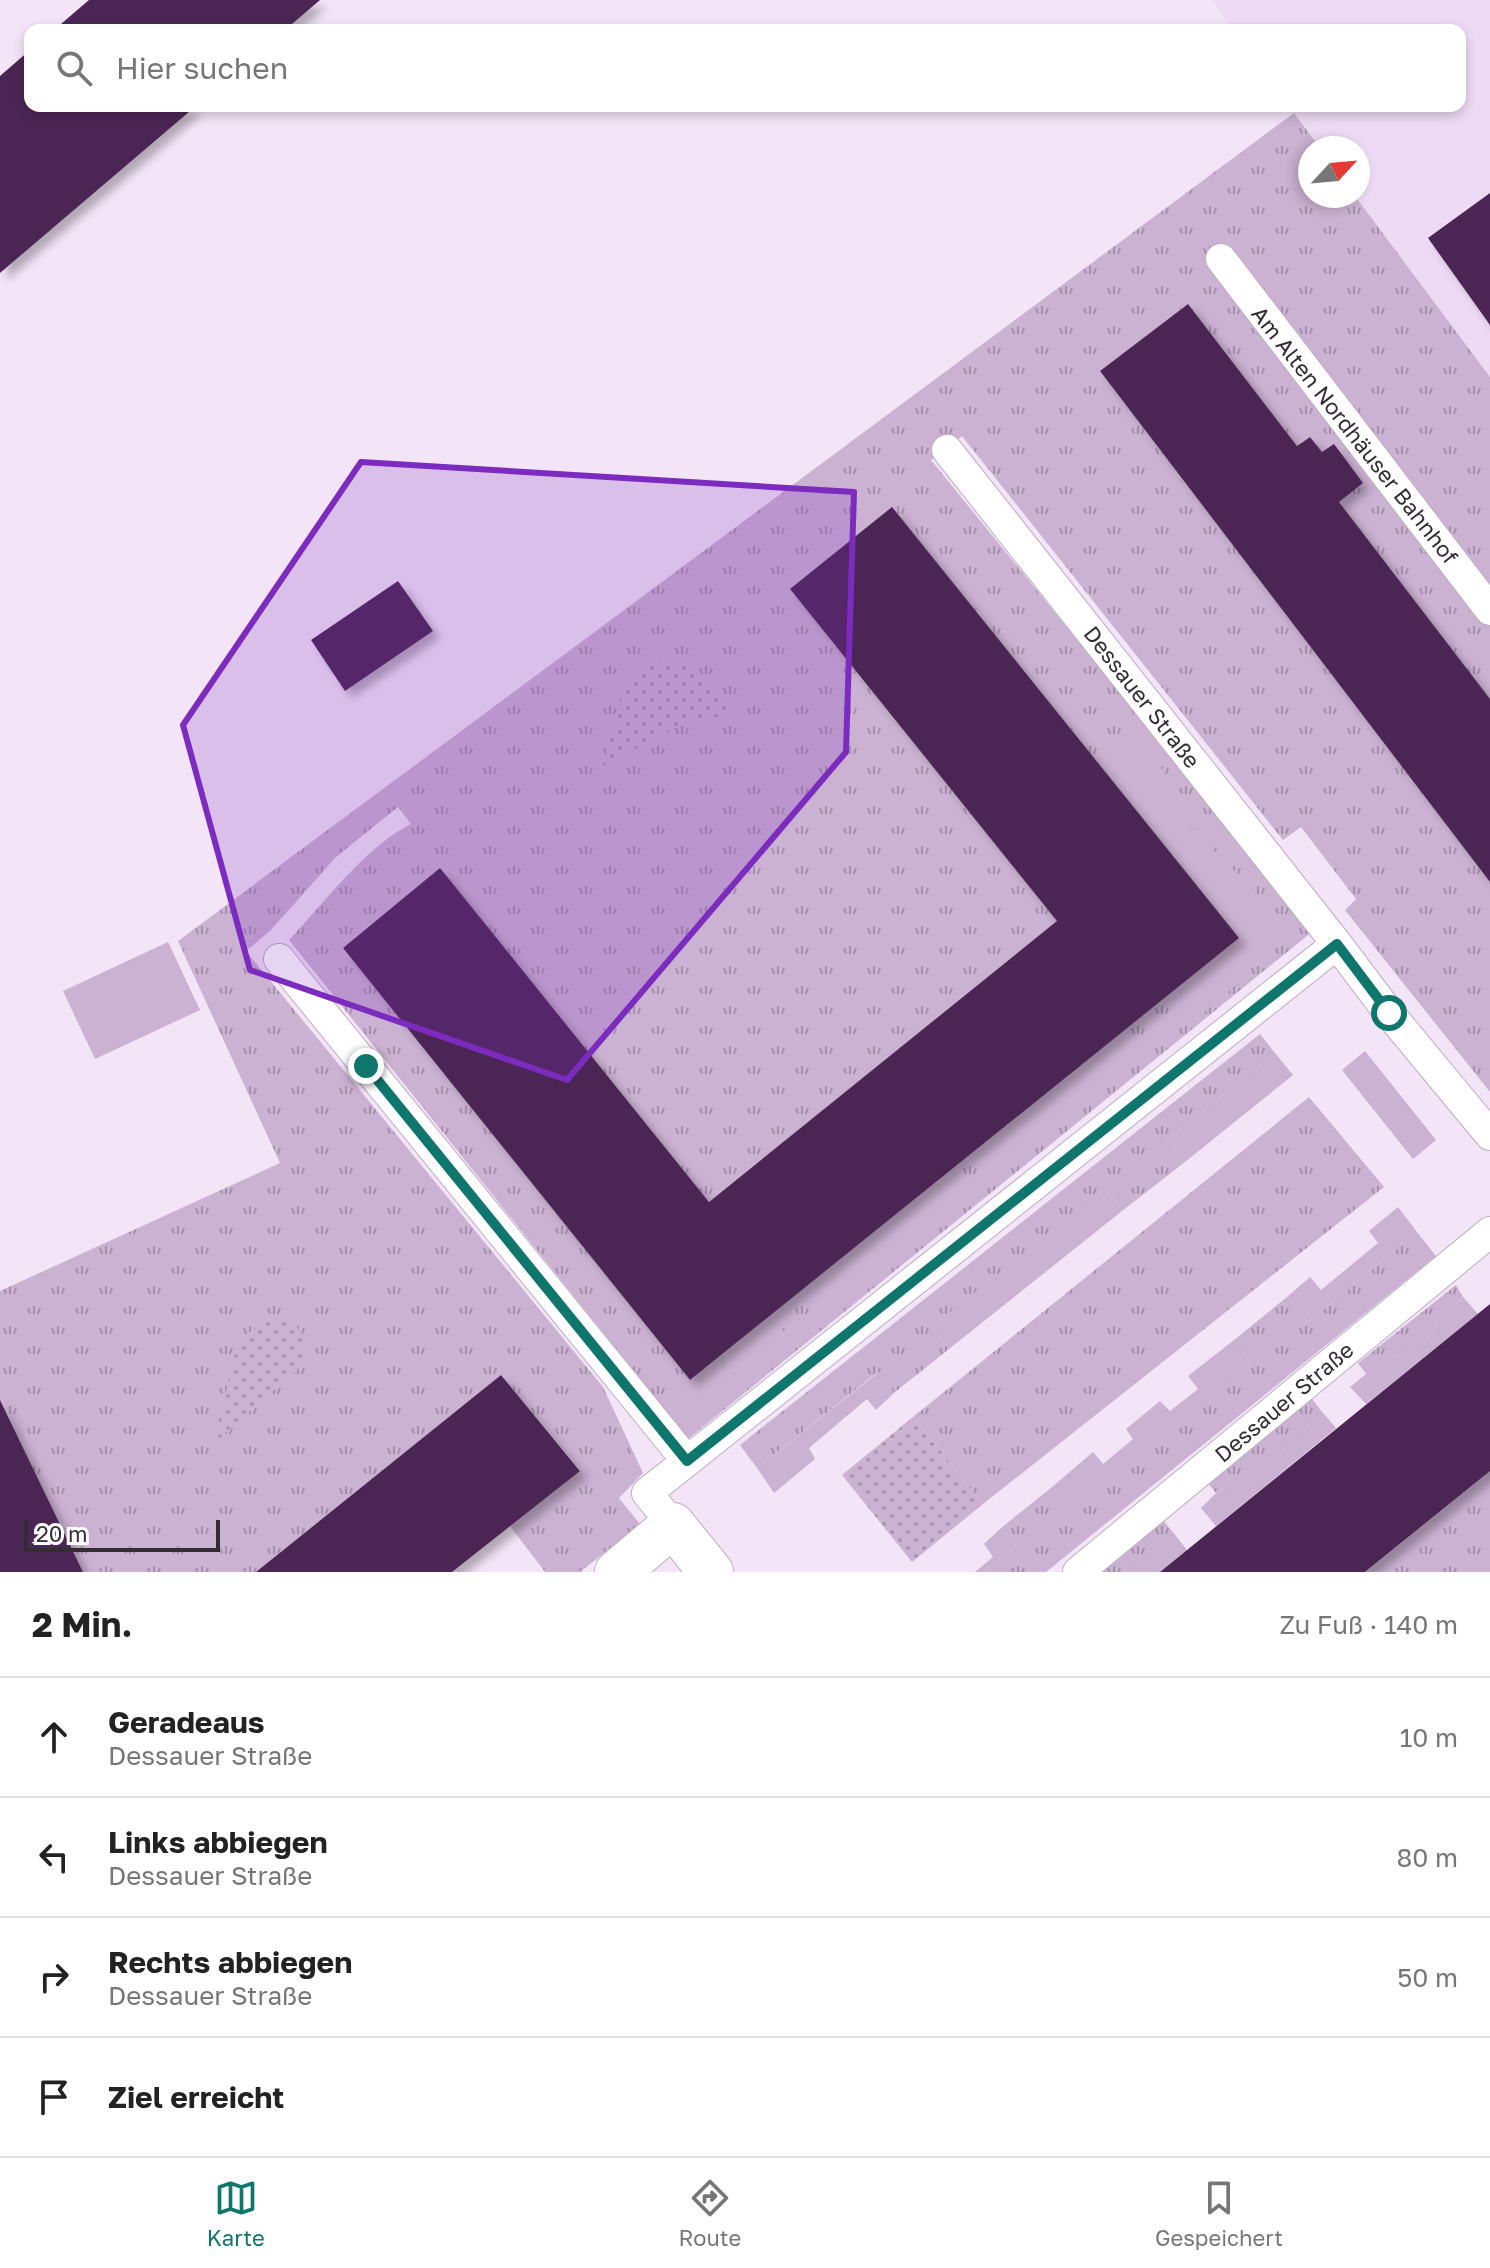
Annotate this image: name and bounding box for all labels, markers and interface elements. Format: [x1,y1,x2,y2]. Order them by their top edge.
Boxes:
search box [24,24,1466,112]
icon: search [52,46,96,90]
text: Hier suchen [116,50,288,86]
north arrow [1298,136,1370,208]
street label: Am Alten Nordhäuser Bahnhof [1246,300,1464,569]
street label: Dessauer Straße [1079,620,1206,773]
route start [1371,995,1407,1031]
route end [348,1048,384,1084]
street label: Dessauer Straße [1209,1336,1359,1467]
scale bar [24,1516,220,1552]
text: 20 m [36,1520,87,1547]
text: 2 Min. [32,1604,132,1644]
text: Zu Fuß · 140 m [1280,1609,1458,1640]
text: Geradeaus [108,1704,265,1740]
icon: ahead [32,1715,76,1759]
text: 10 m [1400,1722,1458,1753]
text: Dessauer Straße [108,1740,312,1771]
text: Links abbiegen [108,1824,328,1860]
icon: left [32,1835,76,1879]
text: 80 m [1397,1842,1458,1873]
text: Dessauer Straße [108,1860,312,1891]
text: Rechts abbiegen [108,1944,352,1980]
icon: right [32,1955,76,1999]
text: 50 m [1397,1962,1458,1993]
text: Dessauer Straße [108,1980,312,2011]
icon: arrive [32,2075,76,2119]
text: Ziel erreicht [108,2079,284,2115]
tab: Karte [207,2176,265,2251]
tab: Route [678,2176,741,2251]
tab: Gespeichert [1155,2176,1283,2251]

